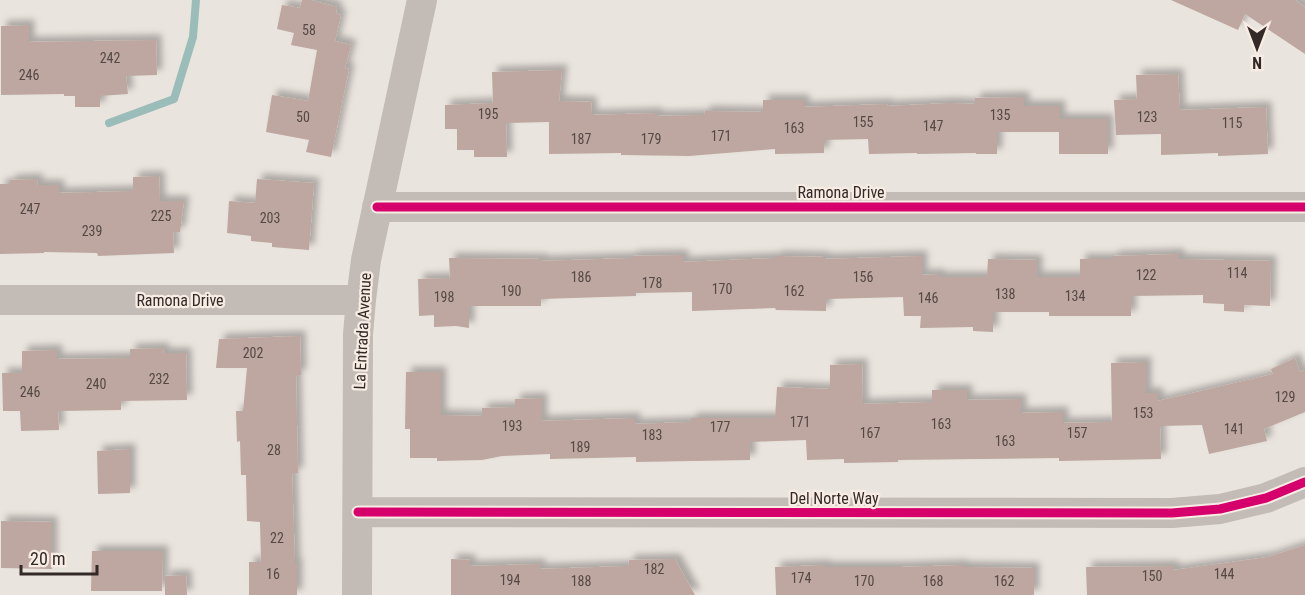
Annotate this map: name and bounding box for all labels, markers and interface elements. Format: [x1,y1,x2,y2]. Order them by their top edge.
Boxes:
north arrow [1227,18,1287,78]
house number: 58 [302,22,316,38]
house number: 242 [100,50,120,66]
text: N [1252,53,1262,72]
house number: 246 [19,67,39,83]
house number: 195 [478,106,498,122]
house number: 135 [990,107,1010,123]
house number: 50 [296,109,310,125]
house number: 123 [1137,109,1157,125]
house number: 155 [853,114,873,130]
house number: 115 [1222,115,1242,131]
house number: 147 [923,118,943,134]
house number: 163 [784,120,804,136]
house number: 171 [711,128,731,144]
house number: 187 [571,131,591,147]
house number: 179 [641,131,661,147]
street label: Ramona Drive [797,183,885,202]
house number: 247 [20,201,40,217]
house number: 225 [151,208,171,224]
house number: 203 [260,210,280,226]
house number: 239 [82,223,102,239]
house number: 114 [1227,265,1247,281]
house number: 122 [1136,267,1156,283]
house number: 186 [571,269,591,285]
house number: 156 [853,269,873,285]
street label: La Entrada Avenue [350,272,375,390]
house number: 178 [642,275,662,291]
house number: 170 [712,281,732,297]
house number: 190 [501,283,521,299]
house number: 162 [784,283,804,299]
house number: 138 [995,286,1015,302]
house number: 134 [1065,288,1085,304]
house number: 198 [434,289,454,305]
house number: 146 [918,290,938,306]
street label: Ramona Drive [136,291,224,310]
house number: 202 [243,345,263,361]
house number: 232 [149,371,169,387]
house number: 240 [86,376,106,392]
house number: 246 [20,384,40,400]
house number: 129 [1275,389,1295,405]
house number: 153 [1133,405,1153,421]
house number: 171 [790,414,810,430]
house number: 163 [931,416,951,432]
house number: 193 [502,418,522,434]
house number: 177 [710,419,730,435]
house number: 141 [1224,421,1244,437]
house number: 167 [860,425,880,441]
house number: 157 [1067,425,1087,441]
house number: 183 [642,427,662,443]
house number: 163 [995,433,1015,449]
house number: 189 [570,439,590,455]
house number: 28 [267,442,281,458]
street label: Del Norte Way [789,489,879,508]
house number: 22 [270,530,284,546]
scale bar [21,538,98,576]
text: 20 m [30,548,65,569]
house number: 182 [644,561,664,577]
house number: 16 [266,566,280,582]
house number: 144 [1214,566,1234,582]
house number: 150 [1142,568,1162,584]
house number: 174 [791,570,811,586]
house number: 194 [500,572,520,588]
house number: 188 [571,573,591,589]
house number: 170 [854,573,874,589]
house number: 168 [923,573,943,589]
house number: 162 [994,573,1014,589]

